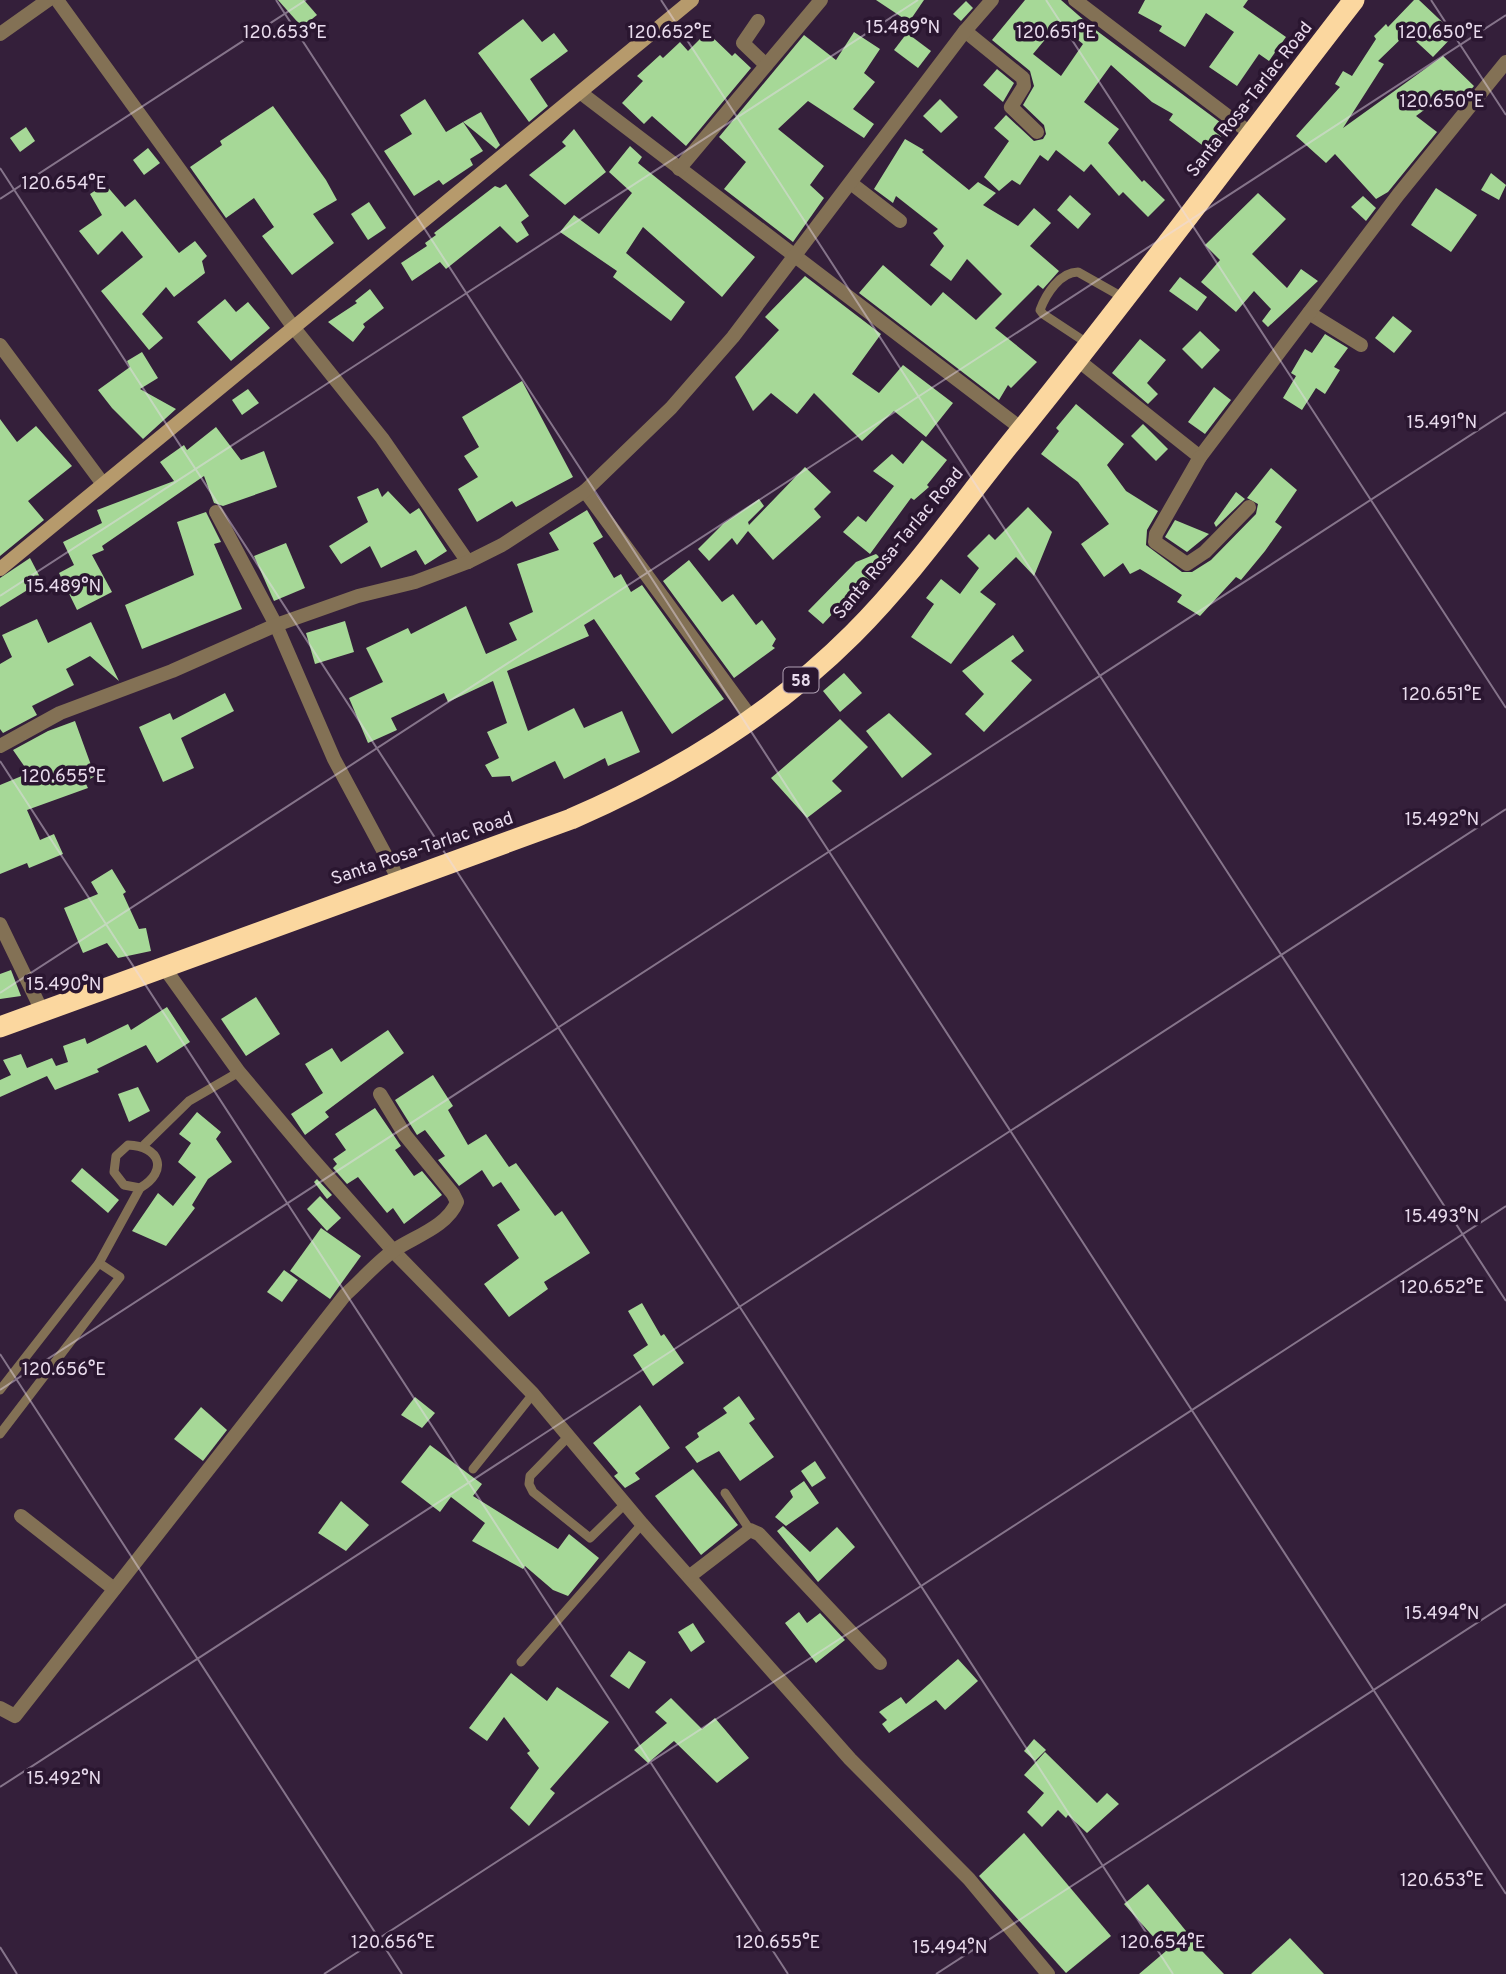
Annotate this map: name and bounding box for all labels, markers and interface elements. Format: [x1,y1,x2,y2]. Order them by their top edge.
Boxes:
text: 15.489°N [866,17,940,40]
street label: Santa Rosa-Tarlac Road [1182,17,1318,182]
text: 120.653°E [243,22,327,45]
text: 120.652°E [628,22,712,45]
text: 120.651°E [1016,22,1096,45]
text: 120.650°E [1399,22,1483,45]
text: 120.650°E [1400,91,1484,114]
text: 120.654°E [22,173,106,196]
text: 15.491°N [1407,412,1477,435]
street label: Santa Rosa-Tarlac Road [829,463,969,625]
text: 15.489°N [27,576,101,599]
road number: 58 [784,667,818,692]
text: 120.651°E [1402,684,1482,707]
text: 120.655°E [22,766,106,789]
street label: Santa Rosa-Tarlac Road [328,807,517,891]
text: 15.492°N [1405,809,1479,832]
text: 15.490°N [26,974,102,997]
text: 15.493°N [1405,1206,1479,1229]
text: 120.652°E [1400,1277,1484,1300]
text: 120.656°E [22,1359,106,1382]
text: 15.494°N [1405,1603,1479,1626]
text: 15.492°N [27,1768,101,1791]
text: 120.653°E [1400,1870,1484,1893]
text: 120.656°E [351,1932,435,1955]
text: 120.655°E [736,1932,820,1955]
text: 120.654°E [1121,1932,1205,1955]
text: 15.494°N [913,1937,987,1960]

